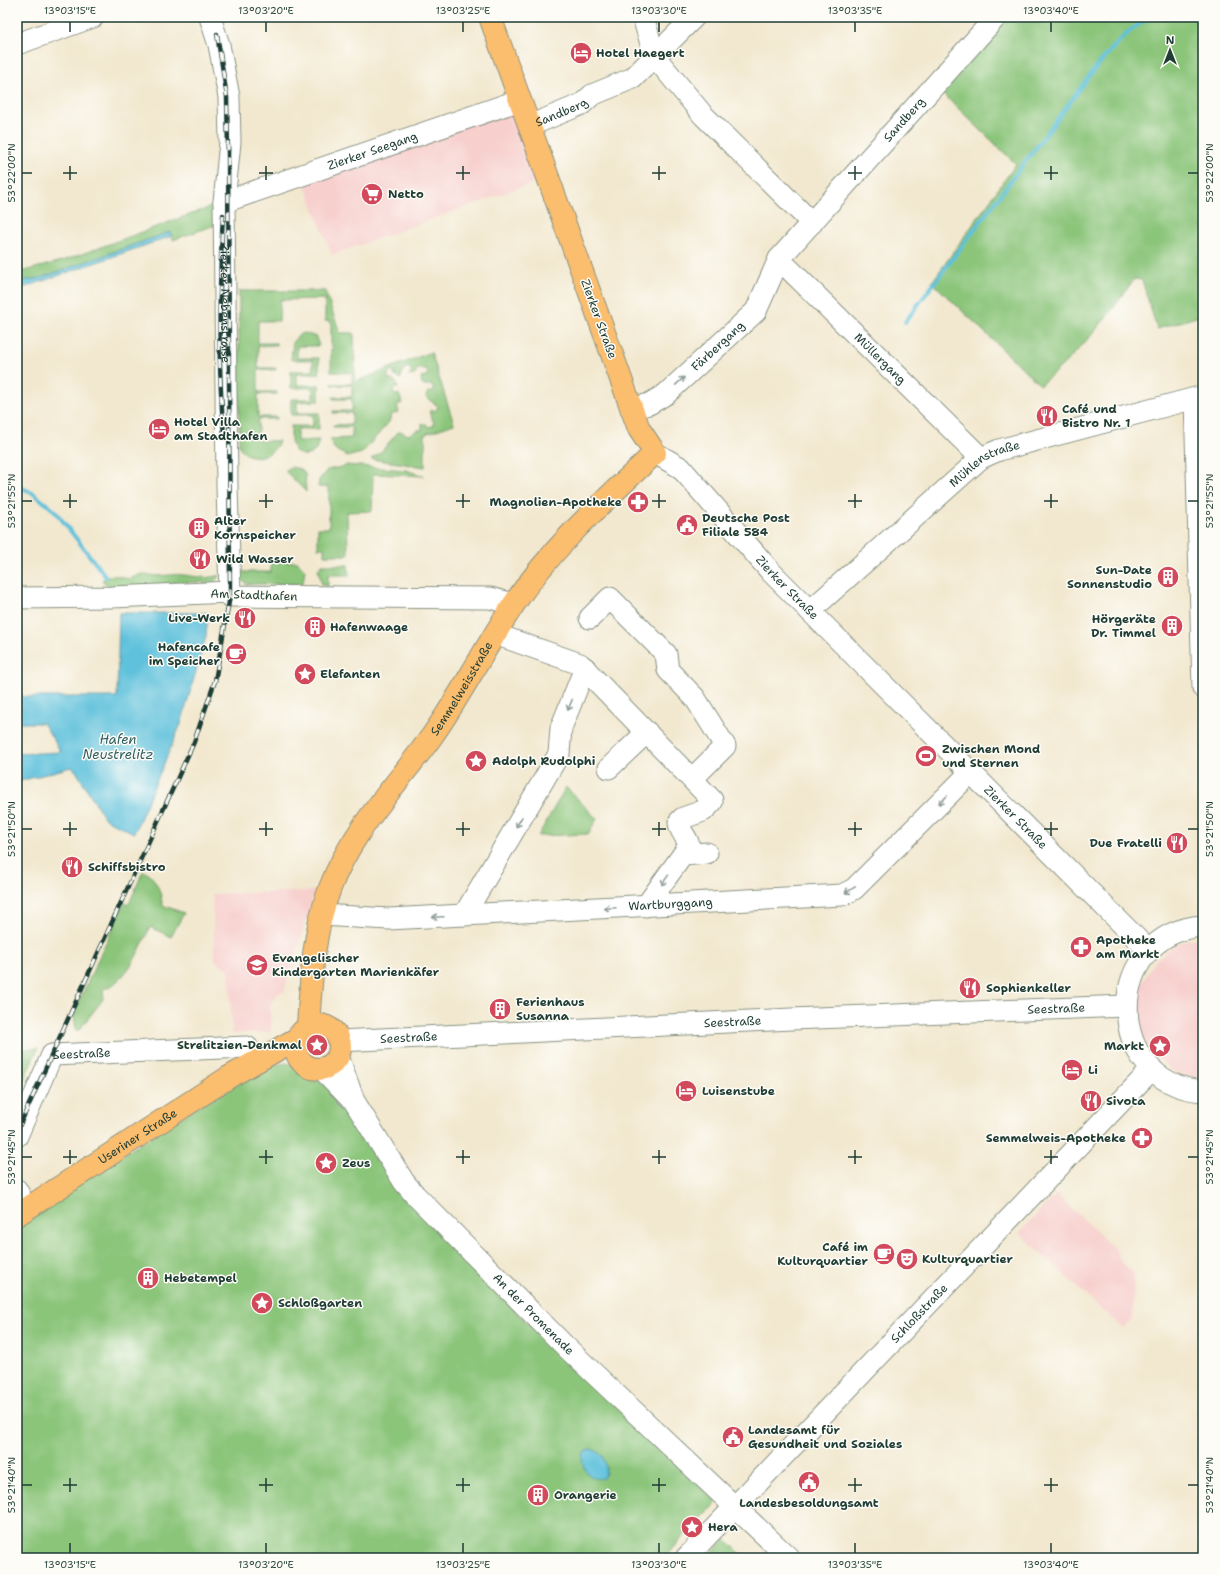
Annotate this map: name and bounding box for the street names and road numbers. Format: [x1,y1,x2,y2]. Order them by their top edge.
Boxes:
street label: Sandberg [880,94,928,145]
street label: Sandberg [533,95,591,131]
street label: Zierker Seegang [325,128,420,174]
street label: Zierker Nebenstraße [216,243,234,363]
street label: Zierker Straße [577,277,621,361]
street label: Färbergang [688,318,748,375]
street label: Müllergang [851,330,910,388]
street label: Mühlenstraße [946,437,1022,491]
street label: Zierker Straße [752,552,822,623]
street label: Am Stadthafen [210,585,298,605]
street label: Semmelweisstraße [427,638,497,739]
street label: Zierker Straße [980,782,1051,853]
street label: Wartburggang [628,894,713,914]
street label: Seestraße [1027,1000,1086,1018]
street label: Seestraße [703,1012,762,1031]
street label: Seestraße [380,1028,438,1047]
street label: Seestraße [53,1045,111,1063]
street label: Useriner Straße [95,1105,180,1168]
street label: An der Promenade [489,1270,578,1359]
street label: Schloßstraße [887,1280,951,1346]

